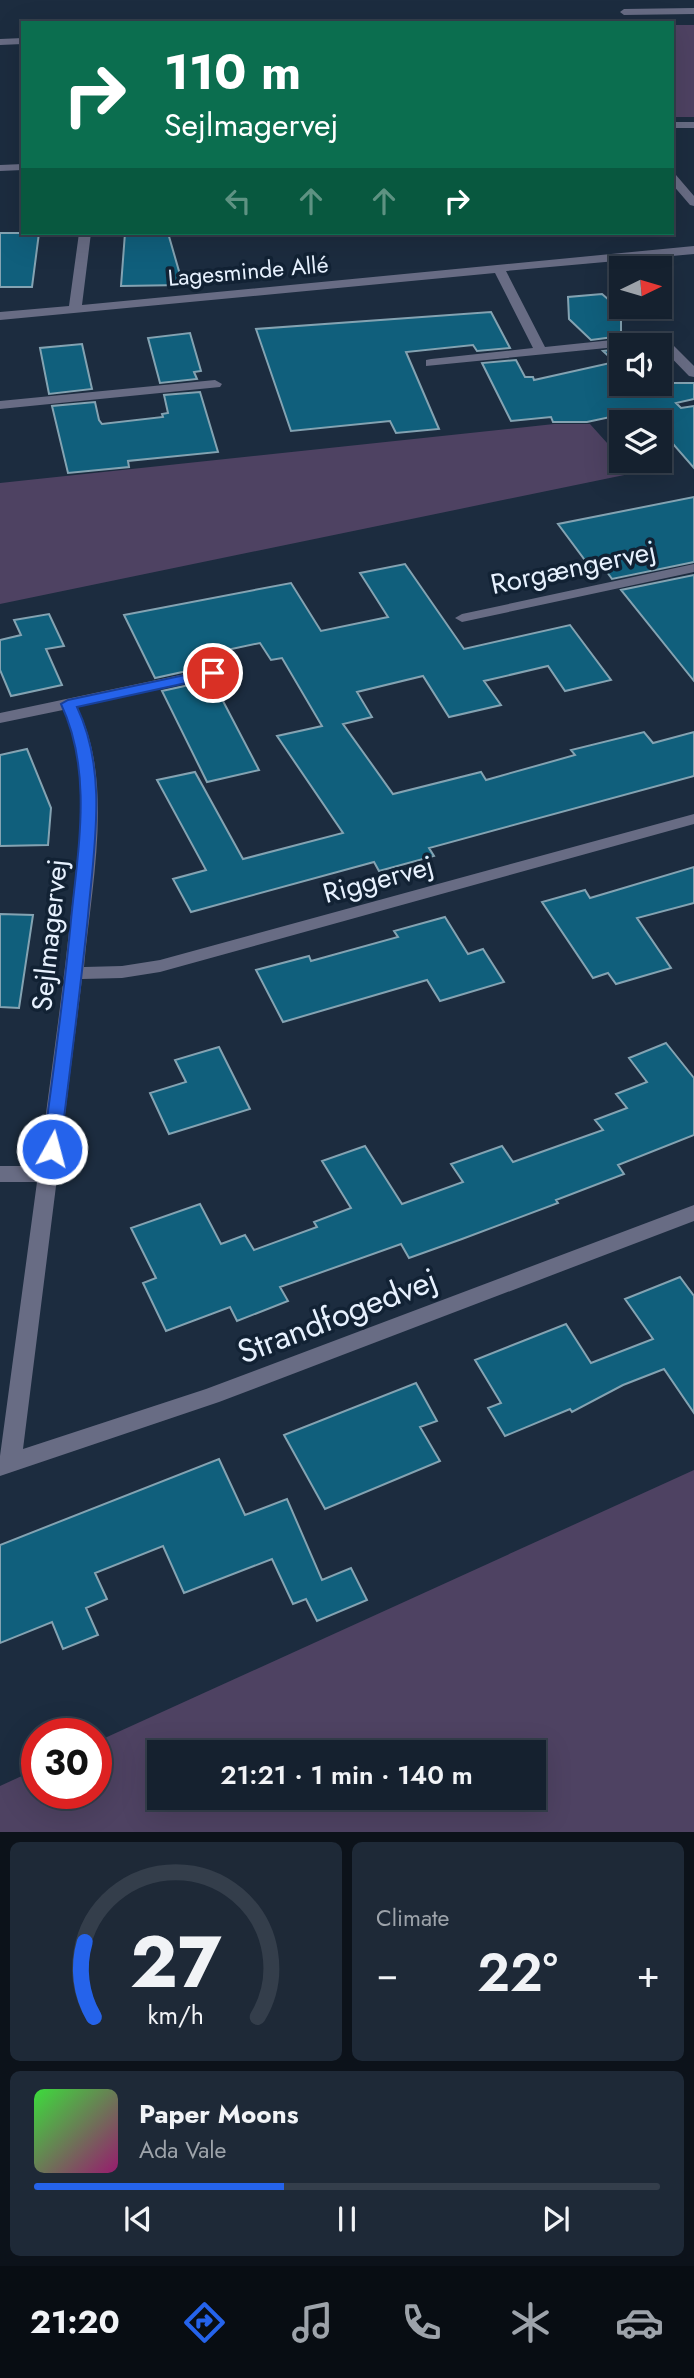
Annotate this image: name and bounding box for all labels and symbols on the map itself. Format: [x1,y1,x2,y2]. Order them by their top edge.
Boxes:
street label: Lagesminde Allé [166,247,330,295]
north arrow [609,256,672,318]
street label: Rorgængervej [487,530,660,605]
pin [183,643,243,703]
street label: Riggervej [318,845,438,914]
street label: Sejlmagervej [21,857,78,1013]
position arrow [15,1112,89,1186]
street label: Strandfogedvej [230,1256,444,1375]
speed limit sign: 30 [21,1718,112,1809]

